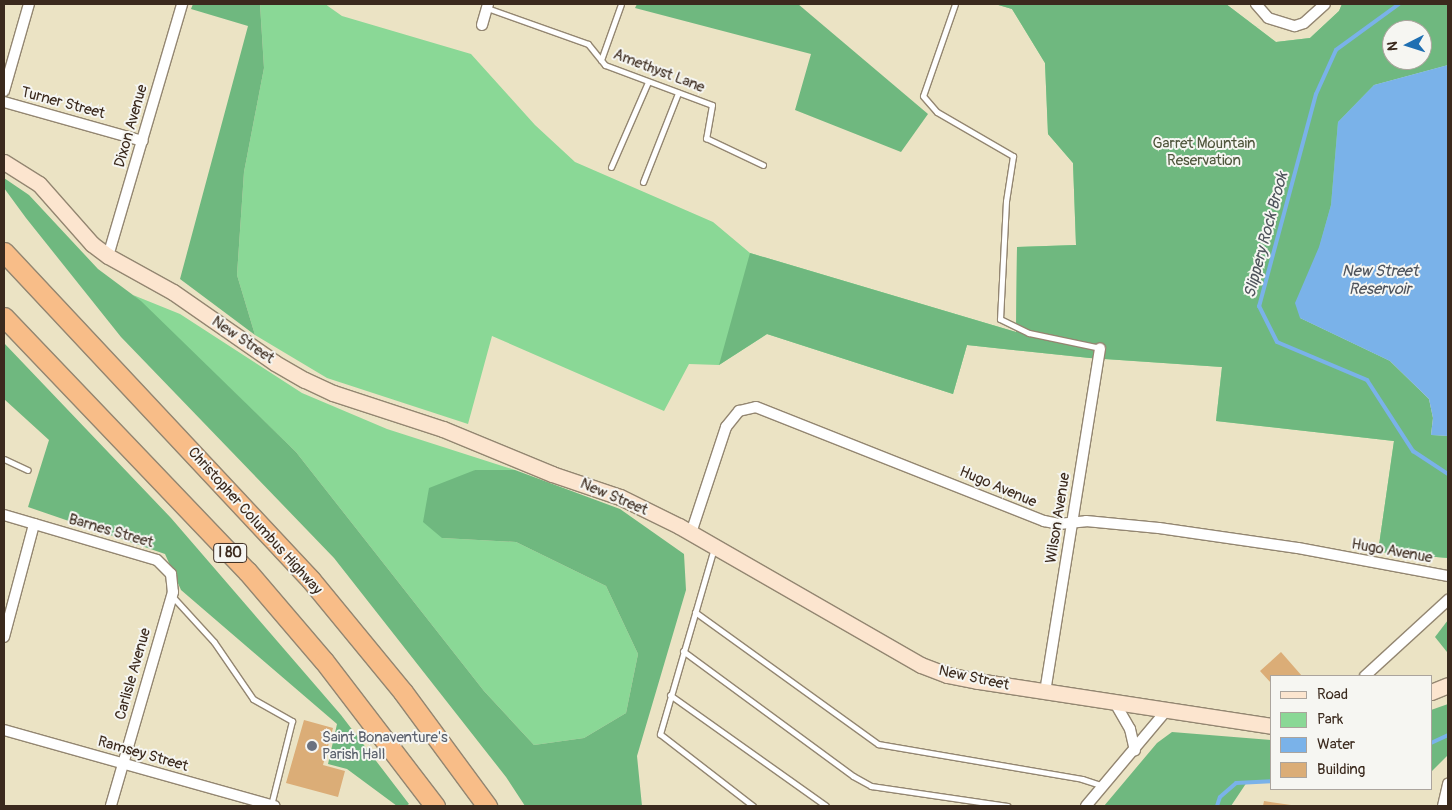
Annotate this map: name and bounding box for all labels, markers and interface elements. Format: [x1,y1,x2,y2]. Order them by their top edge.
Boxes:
north arrow [1382,20,1432,70]
text: N [1384,41,1401,52]
street label: Amethyst Lane [611,45,707,97]
street label: Turner Street [19,83,107,123]
street label: Dixon Avenue [111,83,151,169]
park label: Garret Mountain Reservation [1153,134,1255,169]
water label: Slippery Rock Brook [1240,170,1292,300]
water label: New Street Reservoir [1342,261,1418,299]
street label: New Street [208,313,278,367]
street label: Christopher Columbus Highway [184,444,326,598]
street label: Hugo Avenue [957,463,1039,511]
street label: Wilson Avenue [1042,471,1074,565]
street label: New Street [578,475,650,519]
street label: Barnes Street [67,510,155,552]
street label: Hugo Avenue [1350,535,1434,567]
road number: I 80 [212,542,248,564]
street label: Carlisle Avenue [111,626,155,722]
street label: New Street [937,662,1011,694]
legend [1270,675,1432,790]
text: Road [1317,685,1348,704]
text: Park [1317,710,1343,729]
place label: Saint Bonaventure's Parish Hall [322,728,448,763]
street label: Ramsey Street [96,733,190,775]
text: Water [1317,735,1355,754]
marker: Saint Bonaventure's Parish Hall [306,740,318,752]
text: Building [1317,760,1365,779]

